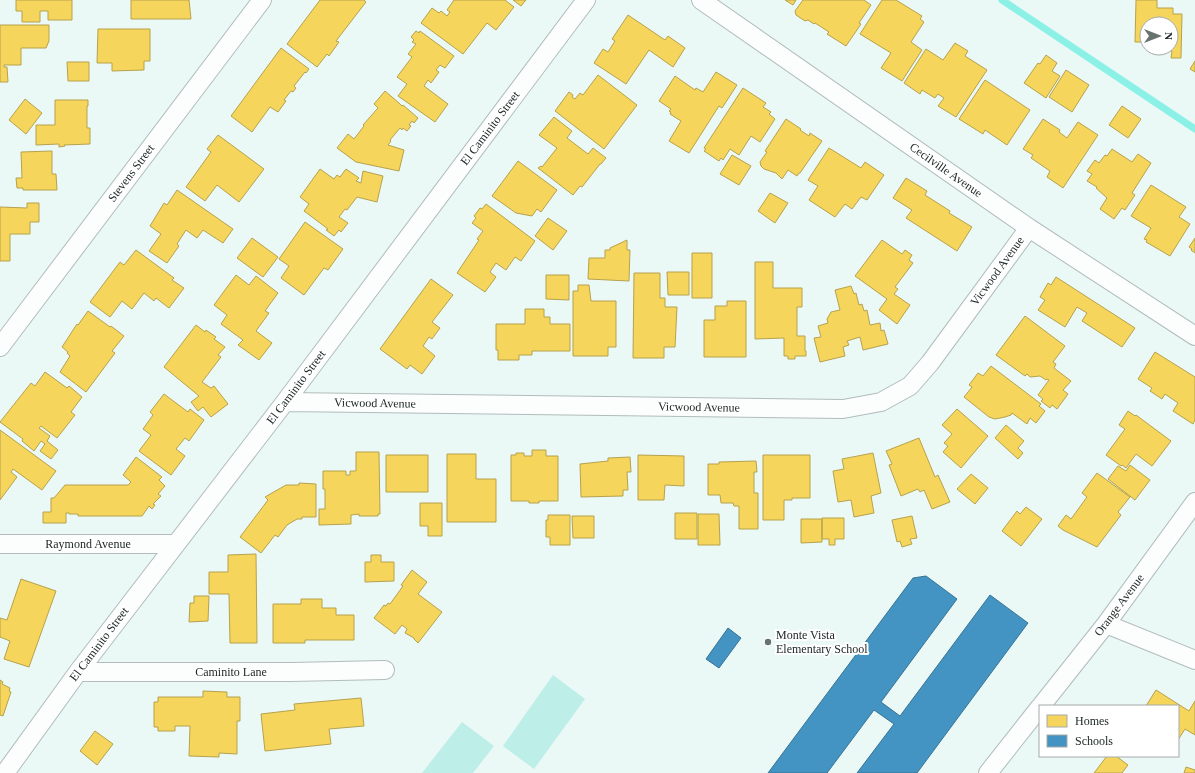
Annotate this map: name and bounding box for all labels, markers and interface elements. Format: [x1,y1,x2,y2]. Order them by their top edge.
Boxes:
north arrow [1139,16,1179,56]
text: N [1163,32,1175,40]
street label: El Caminito Street [458,88,523,168]
street label: Cecilville Avenue [907,140,985,200]
street label: Stevens Street [105,141,158,204]
street label: Vicwood Avenue [967,234,1027,308]
street label: El Caminito Street [264,347,329,427]
street label: Vicwood Avenue [334,395,416,411]
street label: Vicwood Avenue [658,399,740,415]
street label: Raymond Avenue [45,537,131,551]
street label: Orange Avenue [1091,571,1147,639]
street label: El Caminito Street [67,604,132,684]
place label: Monte Vista Elementary School [776,628,868,656]
marker: Monte Vista Elementary School [763,637,773,647]
street label: Caminito Lane [195,665,267,679]
legend [1039,705,1179,757]
text: Homes [1075,714,1109,728]
text: Schools [1075,734,1113,748]

